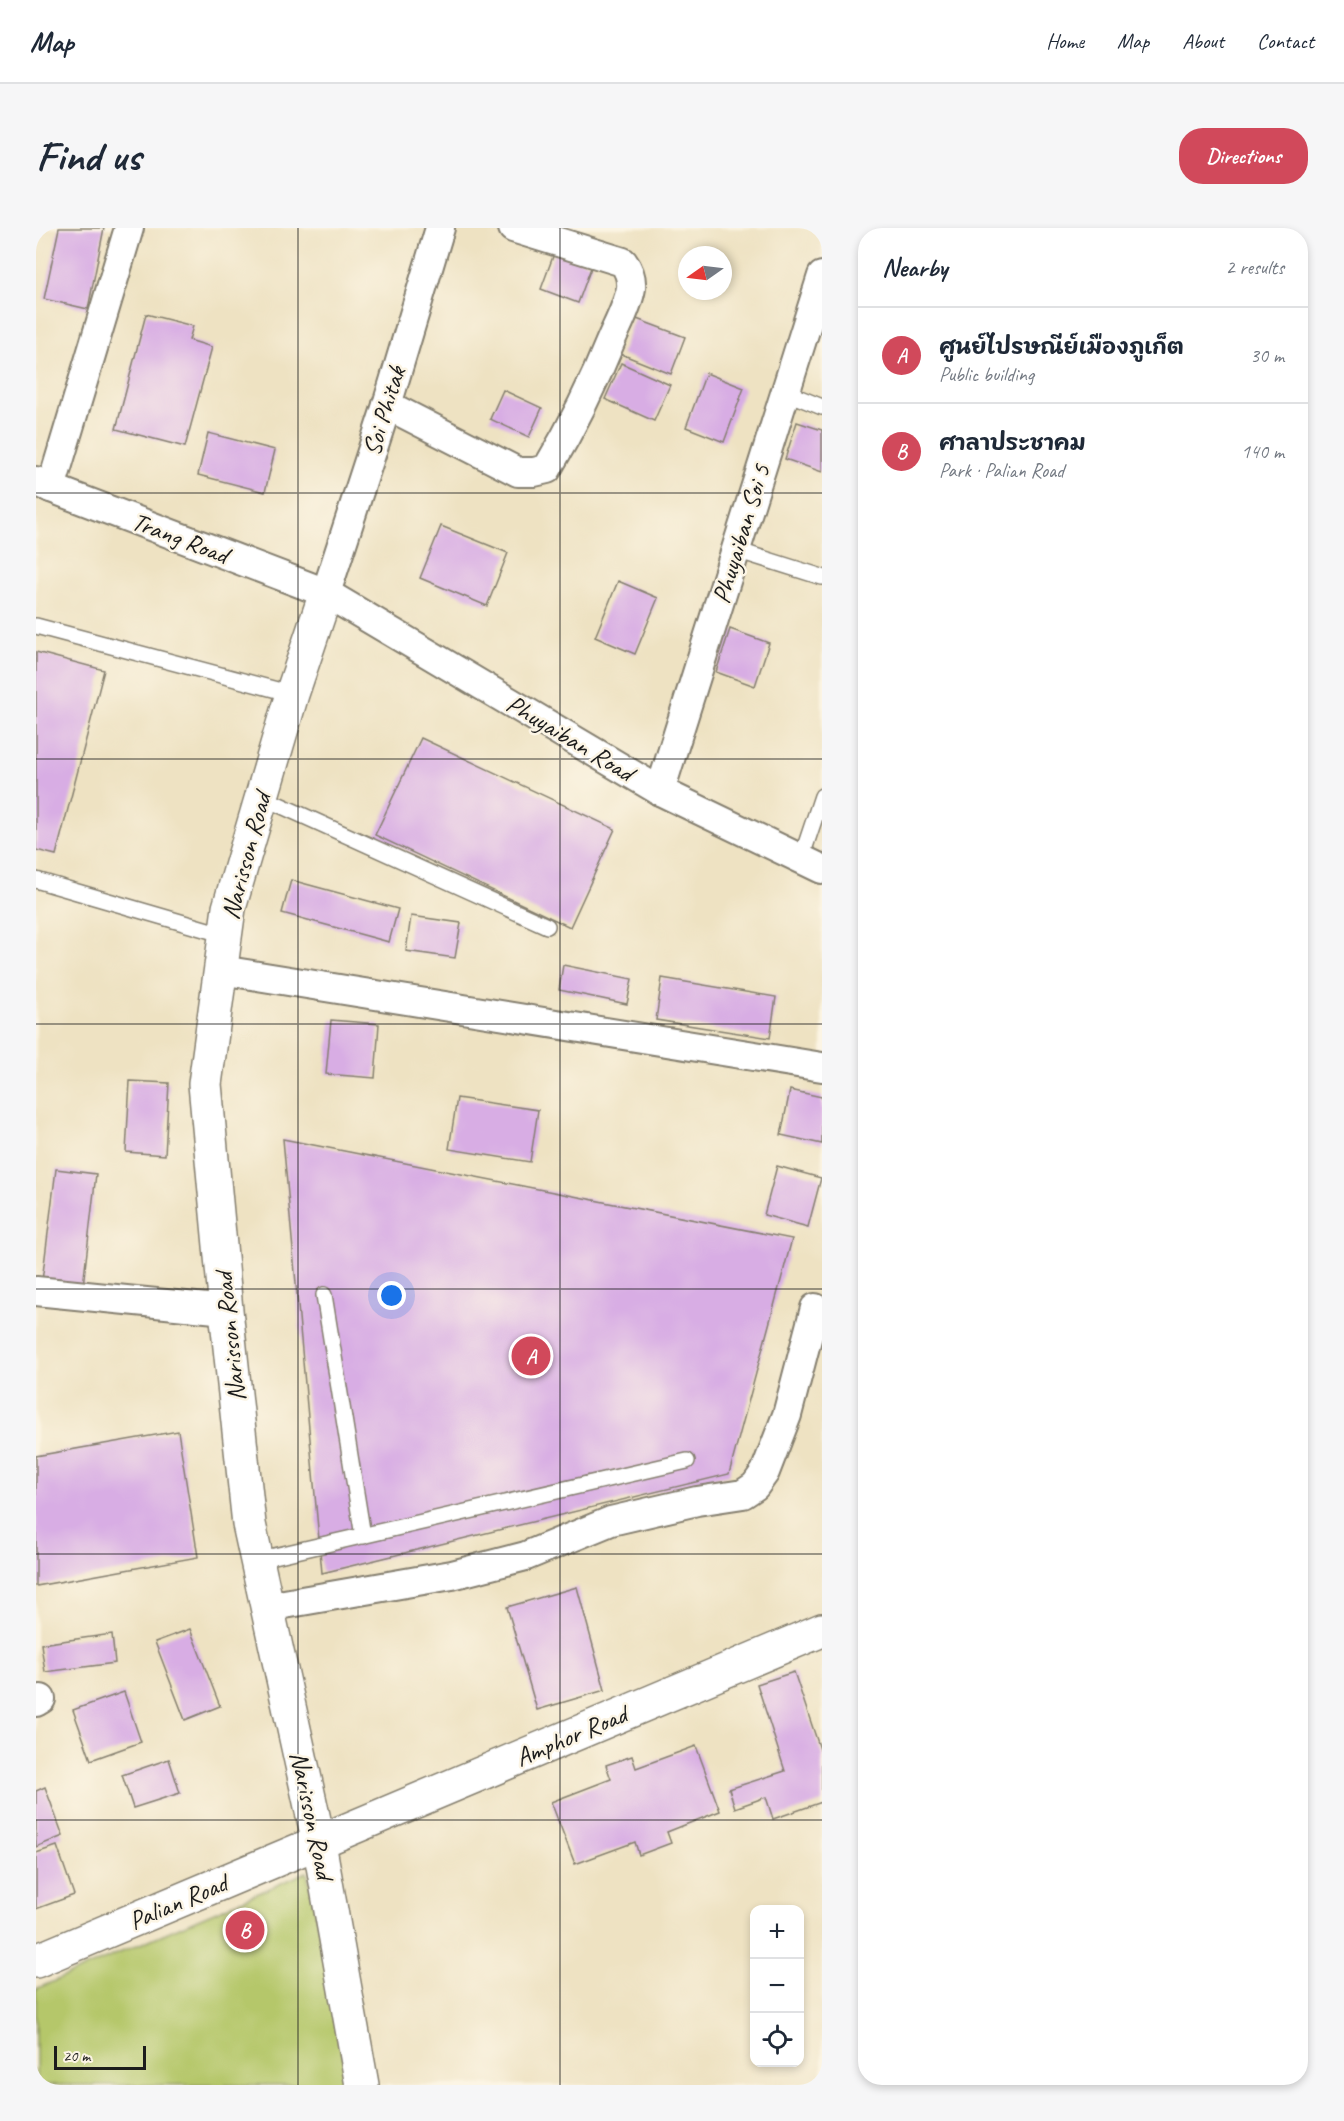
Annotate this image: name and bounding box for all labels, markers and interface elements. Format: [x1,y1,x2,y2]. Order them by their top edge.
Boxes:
text: Map [30,24,73,59]
text: Home [1046,28,1084,54]
text: Map [1117,28,1149,54]
text: About [1182,28,1224,54]
text: Contact [1257,28,1314,54]
button: Directions [1179,128,1308,184]
text: Find us [36,130,141,183]
north arrow [678,246,732,300]
text: Nearby [882,251,947,284]
text: 2 results [1225,255,1284,280]
text: ศูนย์ไปรษณีย์เมืองภูเก็ต [939,333,1184,361]
text: A [896,343,907,368]
text: 30 m [1250,343,1284,368]
street label: Soi Phitak [355,360,414,460]
text: Public building [939,362,1034,387]
text: ศาลาประชาคม [939,429,1086,457]
text: B [896,439,907,464]
text: 140 m [1241,439,1284,464]
text: Park · Palian Road [939,458,1064,483]
street label: Phuyaiban Soi 5 [704,459,778,607]
street label: Trang Road [127,505,236,573]
street label: Phuyaiban Road [500,687,643,791]
street label: Narisson Road [213,785,280,923]
street label: Narisson Road [206,1267,253,1403]
your location [377,1281,406,1310]
pin: A [512,1334,550,1378]
street label: Amphor Road [510,1696,635,1774]
street label: Narisson Road [282,1748,342,1886]
street label: Palian Road [124,1865,236,1937]
map controls [750,1905,804,2067]
button: + [750,1905,804,1959]
pin: B [226,1908,264,1952]
button: − [750,1959,804,2013]
button: locate [750,2013,804,2067]
scale bar [54,2043,146,2070]
text: 20 m [63,2046,90,2066]

